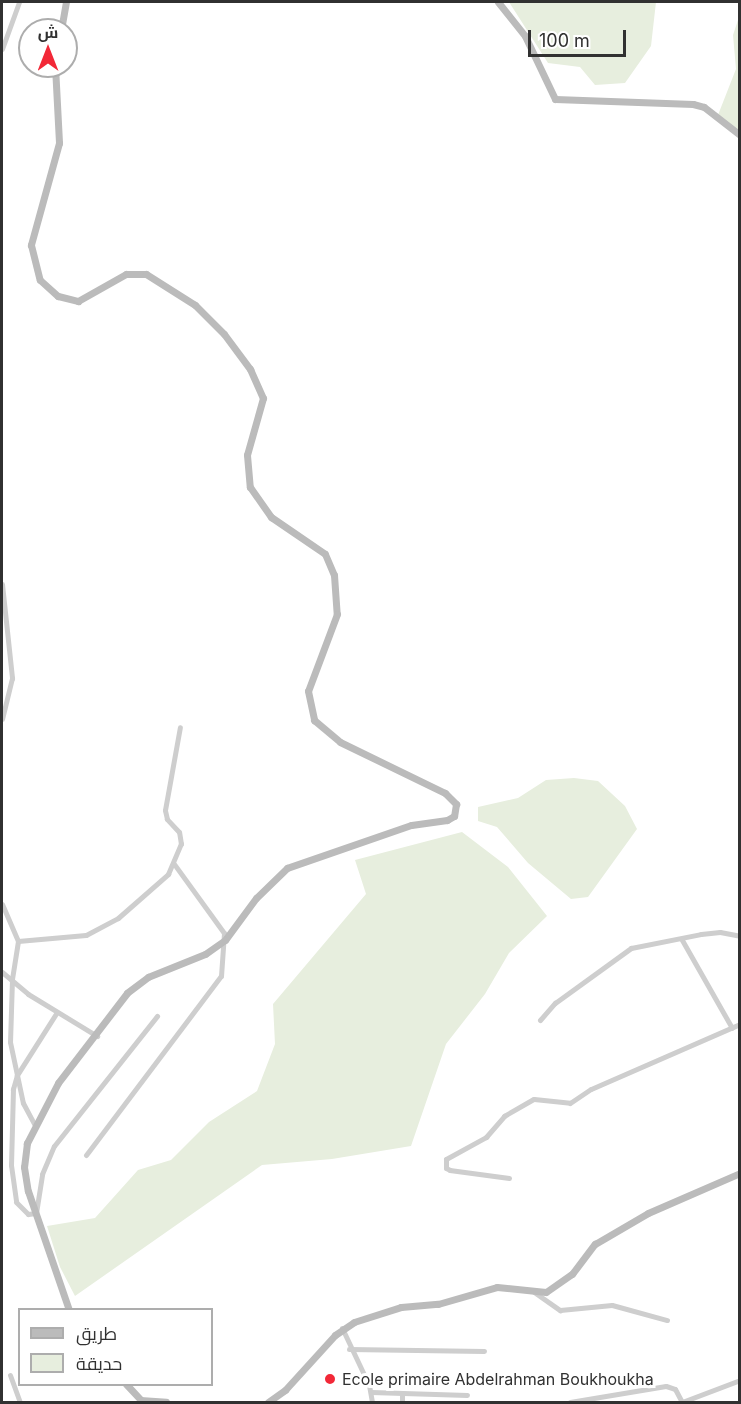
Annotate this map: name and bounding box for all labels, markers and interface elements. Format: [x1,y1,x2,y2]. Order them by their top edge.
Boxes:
north arrow [18,18,78,78]
scale bar [531,18,628,56]
text: ش [38,22,58,42]
text: 100 m [539,30,590,51]
legend [18,1308,213,1386]
text: طريق [76,1323,117,1344]
text: حديقة [76,1353,122,1374]
place label: Ecole primaire Abdelrahman Boukhoukha [342,1369,654,1389]
marker: Ecole primaire Abdelrahman Boukhoukha [323,1372,337,1386]

